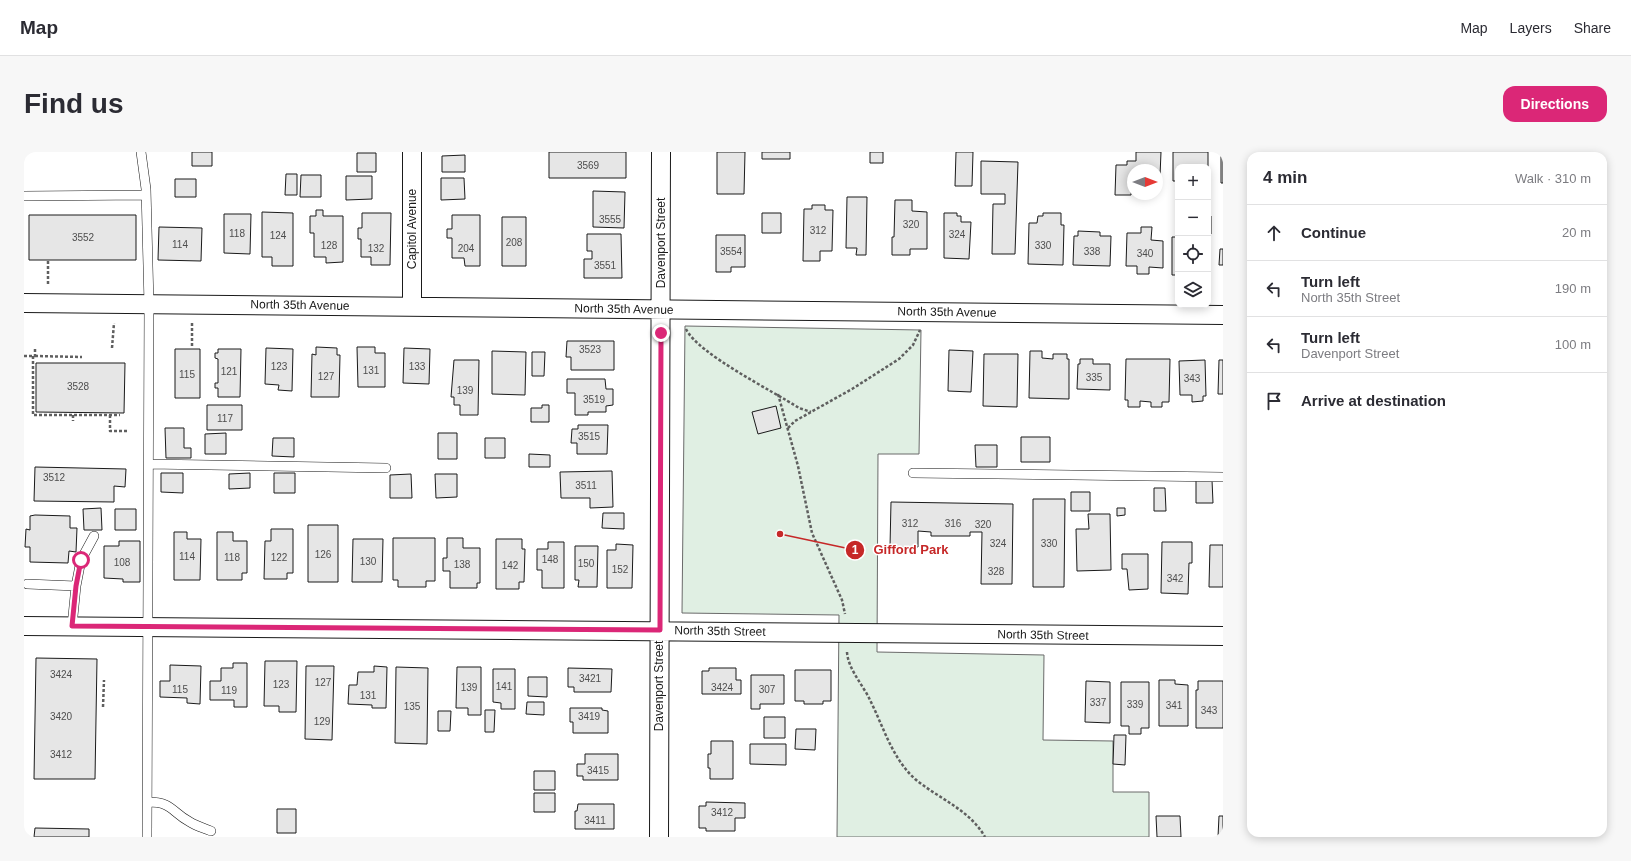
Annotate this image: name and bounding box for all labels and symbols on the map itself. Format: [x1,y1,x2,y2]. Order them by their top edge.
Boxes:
house number: 3569 [577,160,600,171]
north arrow [1127,164,1163,200]
street label: Capitol Avenue [405,188,419,269]
street label: Davenport Street [654,197,668,288]
house number: 3555 [599,214,622,225]
house number: 320 [903,219,920,230]
house number: 312 [810,225,827,236]
house number: 118 [229,228,245,239]
house number: 324 [949,229,966,240]
house number: 124 [270,230,287,241]
house number: 3552 [72,232,95,243]
house number: 208 [506,237,523,248]
house number: 114 [172,239,188,250]
house number: 128 [321,240,338,251]
house number: 330 [1035,240,1052,251]
house number: 132 [368,243,385,254]
house number: 204 [458,243,475,254]
house number: 3554 [720,246,743,257]
house number: 338 [1084,246,1101,257]
house number: 340 [1137,248,1154,259]
house number: 3551 [594,260,617,271]
street label: North 35th Avenue [250,297,350,313]
street label: North 35th Avenue [574,301,674,317]
street label: North 35th Avenue [897,304,997,320]
route end [652,324,670,342]
house number: 3523 [579,344,602,355]
house number: 123 [271,361,288,372]
house number: 133 [409,361,426,372]
house number: 131 [363,365,380,376]
house number: 121 [221,366,238,377]
house number: 115 [179,369,195,380]
house number: 127 [318,371,335,382]
house number: 335 [1086,372,1103,383]
house number: 343 [1184,373,1201,384]
house number: 3528 [67,381,90,392]
house number: 139 [457,385,474,396]
house number: 3519 [583,394,606,405]
house number: 117 [217,413,233,424]
house number: 3515 [578,431,601,442]
house number: 3512 [43,472,66,483]
house number: 3511 [575,480,597,491]
house number: 312 [902,518,919,529]
house number: 316 [945,518,962,529]
house number: 320 [975,519,992,530]
callout: Gifford Park [845,537,957,562]
house number: 324 [990,538,1007,549]
house number: 330 [1041,538,1058,549]
text: Gifford Park [873,542,949,557]
text: 1 [852,543,859,557]
house number: 126 [315,549,332,560]
route start [72,551,90,569]
house number: 114 [179,551,195,562]
house number: 118 [224,552,240,563]
house number: 122 [271,552,288,563]
house number: 148 [542,554,559,565]
house number: 130 [360,556,377,567]
house number: 108 [114,557,131,568]
house number: 150 [578,558,595,569]
house number: 138 [454,559,471,570]
house number: 142 [502,560,519,571]
house number: 152 [612,564,629,575]
house number: 328 [988,566,1005,577]
house number: 342 [1167,573,1184,584]
street label: North 35th Street [674,623,766,639]
street label: North 35th Street [997,627,1089,643]
street label: Davenport Street [652,640,666,731]
house number: 3424 [50,669,73,680]
house number: 3421 [579,673,602,684]
house number: 127 [315,677,332,688]
house number: 123 [273,679,290,690]
house number: 141 [496,681,513,692]
house number: 139 [461,682,478,693]
house number: 3424 [711,682,734,693]
house number: 115 [172,684,188,695]
house number: 307 [759,684,776,695]
house number: 119 [221,685,237,696]
house number: 131 [360,690,377,701]
house number: 337 [1090,697,1107,708]
house number: 339 [1127,699,1144,710]
house number: 341 [1166,700,1183,711]
house number: 135 [404,701,421,712]
house number: 343 [1201,705,1218,716]
house number: 3420 [50,711,73,722]
house number: 3419 [578,711,601,722]
house number: 129 [314,716,331,727]
house number: 3412 [50,749,73,760]
house number: 3415 [587,765,610,776]
house number: 3412 [711,807,734,818]
house number: 3411 [584,815,606,826]

